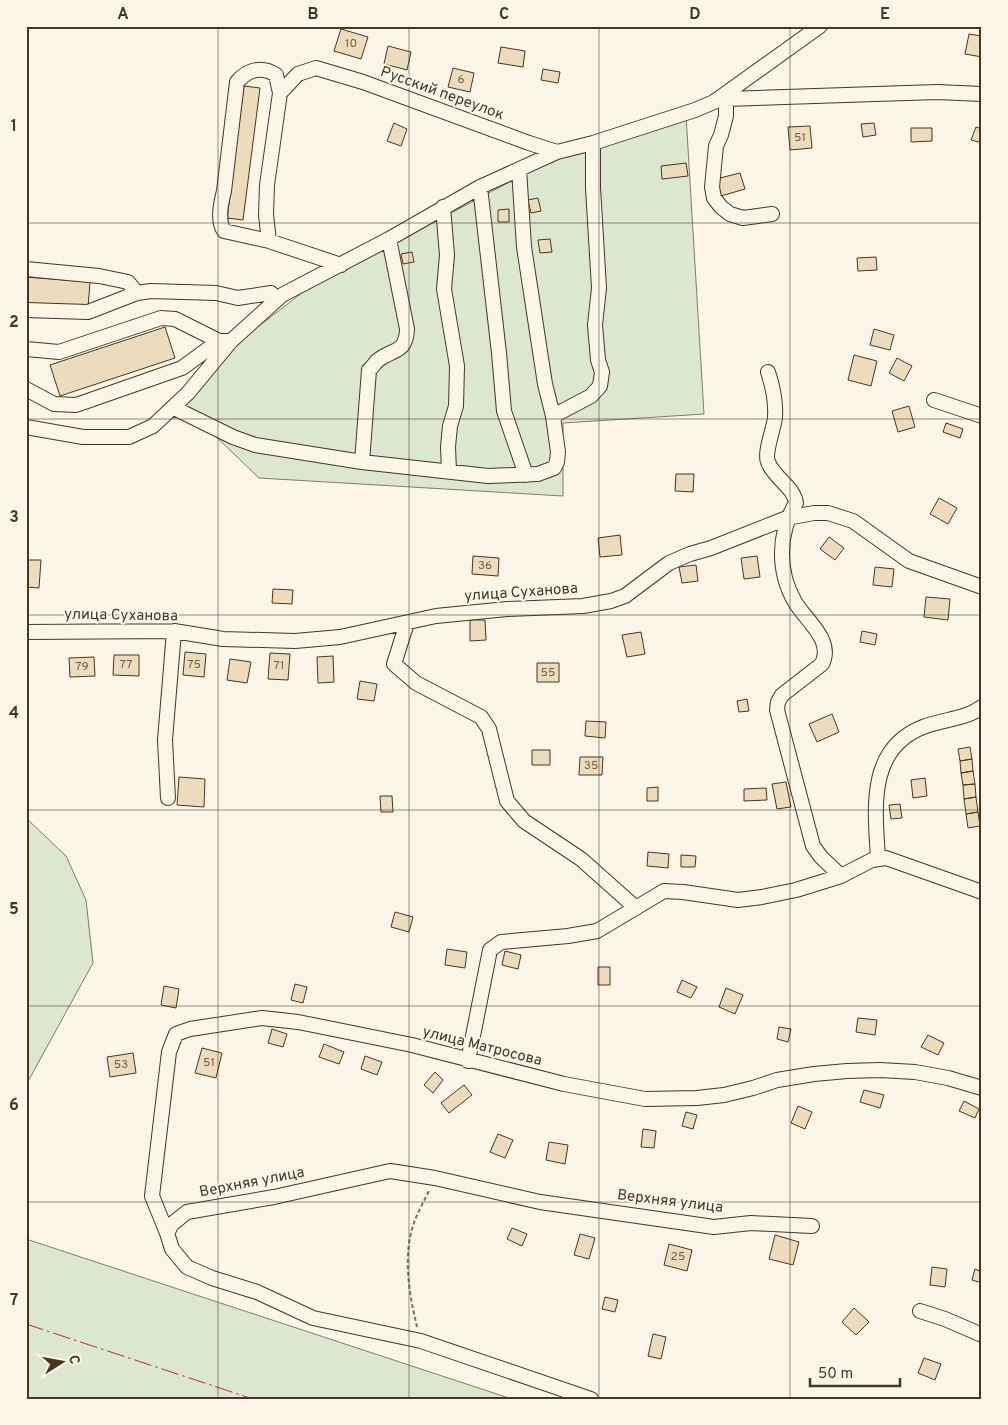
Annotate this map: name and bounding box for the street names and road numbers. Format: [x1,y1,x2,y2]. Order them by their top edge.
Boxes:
street label: Русский переулок [377,63,507,125]
street label: улица Суханова [464,580,578,606]
street label: улица Суханова [64,606,178,626]
street label: улица Матросова [420,1023,544,1071]
street label: Верхняя улица [198,1164,306,1202]
street label: Верхняя улица [616,1186,724,1218]

